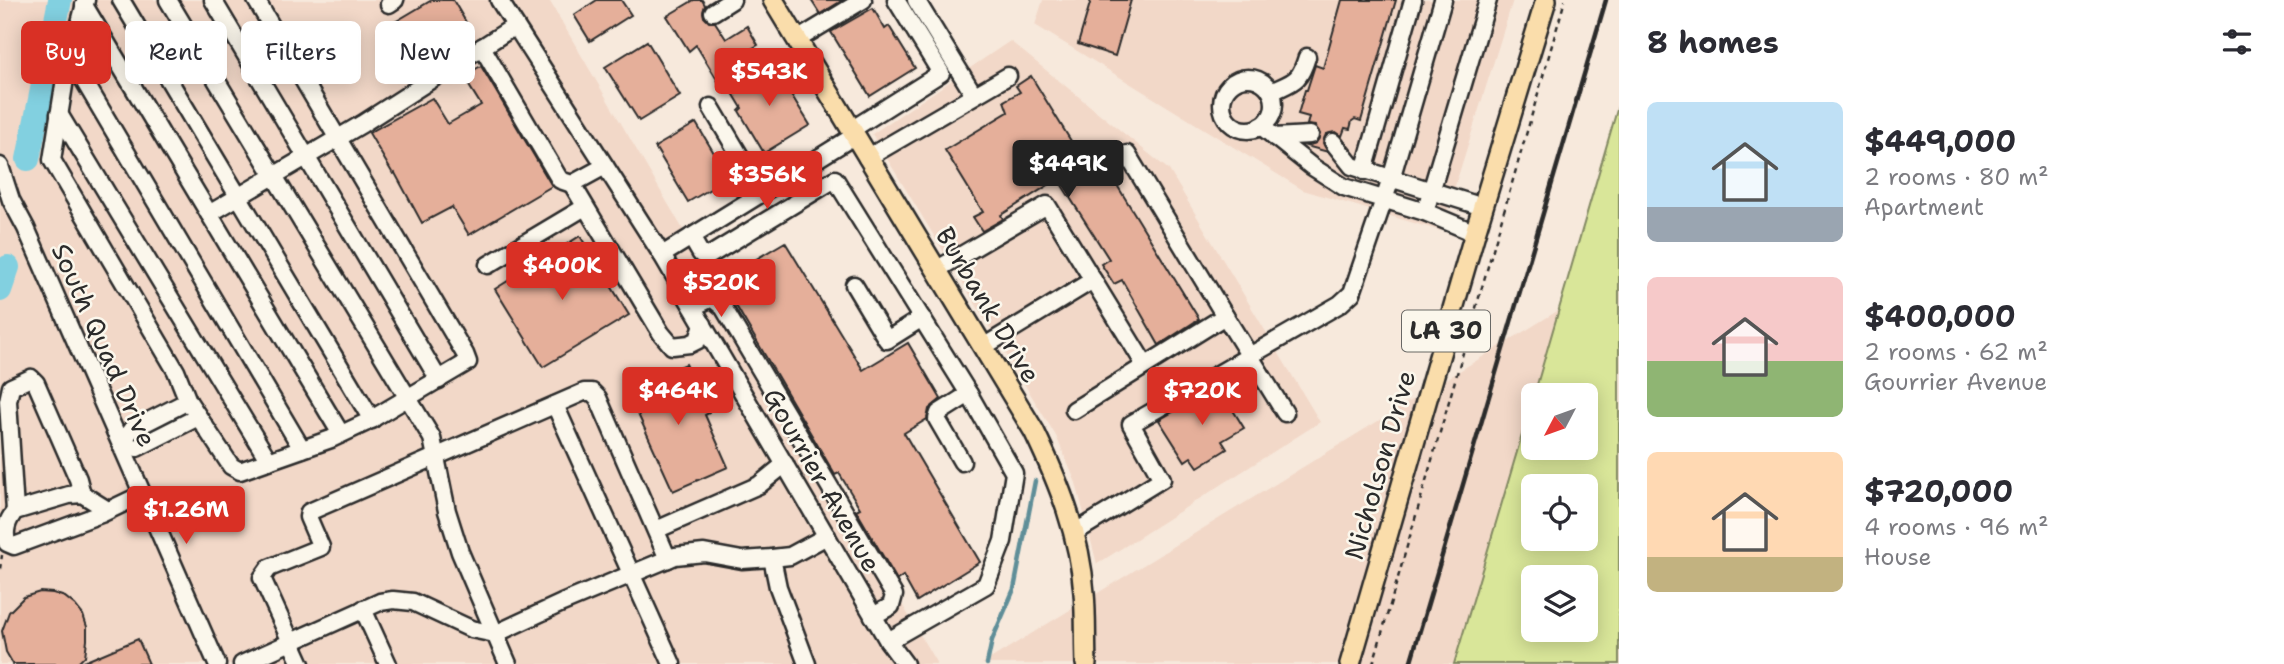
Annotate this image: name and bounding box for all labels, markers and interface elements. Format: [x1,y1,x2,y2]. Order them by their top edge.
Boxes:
chip: Buy [21,21,111,84]
chip: Rent [125,21,227,84]
chip: Filters [241,21,361,84]
chip: New [375,21,475,84]
text: 8 homes [1647,22,1779,63]
icon: filters [2218,23,2256,61]
pin: $543K [720,48,818,108]
text: $543K [731,56,807,86]
text: $449,000 [1864,121,2016,162]
icon: home [1703,130,1787,214]
pin: $449K [1019,140,1117,200]
text: $449K [1029,148,1107,178]
pin: $356K [718,152,816,211]
text: $356K [728,159,806,189]
text: 2 rooms · 80 m² [1864,162,2049,192]
text: Apartment [1864,192,1984,222]
street label: Burbank Drive [928,220,1049,389]
street label: South Quad Drive [44,237,165,452]
pin: $400K [513,243,611,302]
text: $400K [522,250,602,280]
pin: $520K [672,260,770,319]
text: $520K [683,267,759,297]
text: $400,000 [1864,296,2016,337]
icon: home [1703,305,1787,389]
road number: LA 30 [1402,310,1490,352]
text: 2 rooms · 62 m² [1864,337,2048,367]
street label: Nicholson Drive [1336,366,1423,564]
text: Gourrier Avenue [1864,367,2047,397]
pin: $464K [629,368,727,427]
pin: $720K [1153,368,1251,427]
text: $464K [638,375,718,405]
text: $720K [1163,375,1241,405]
street label: Gourrier Avenue [755,381,889,578]
north arrow [1521,383,1598,460]
map controls [1521,383,1598,642]
text: $720,000 [1864,471,2013,512]
button: locate [1521,474,1598,551]
icon: home [1703,480,1787,564]
pin: $1.26M [129,486,243,546]
text: $1.26M [143,494,229,524]
text: 4 rooms · 96 m² [1864,512,2049,542]
text: House [1864,542,1932,572]
button: layers [1521,565,1598,642]

